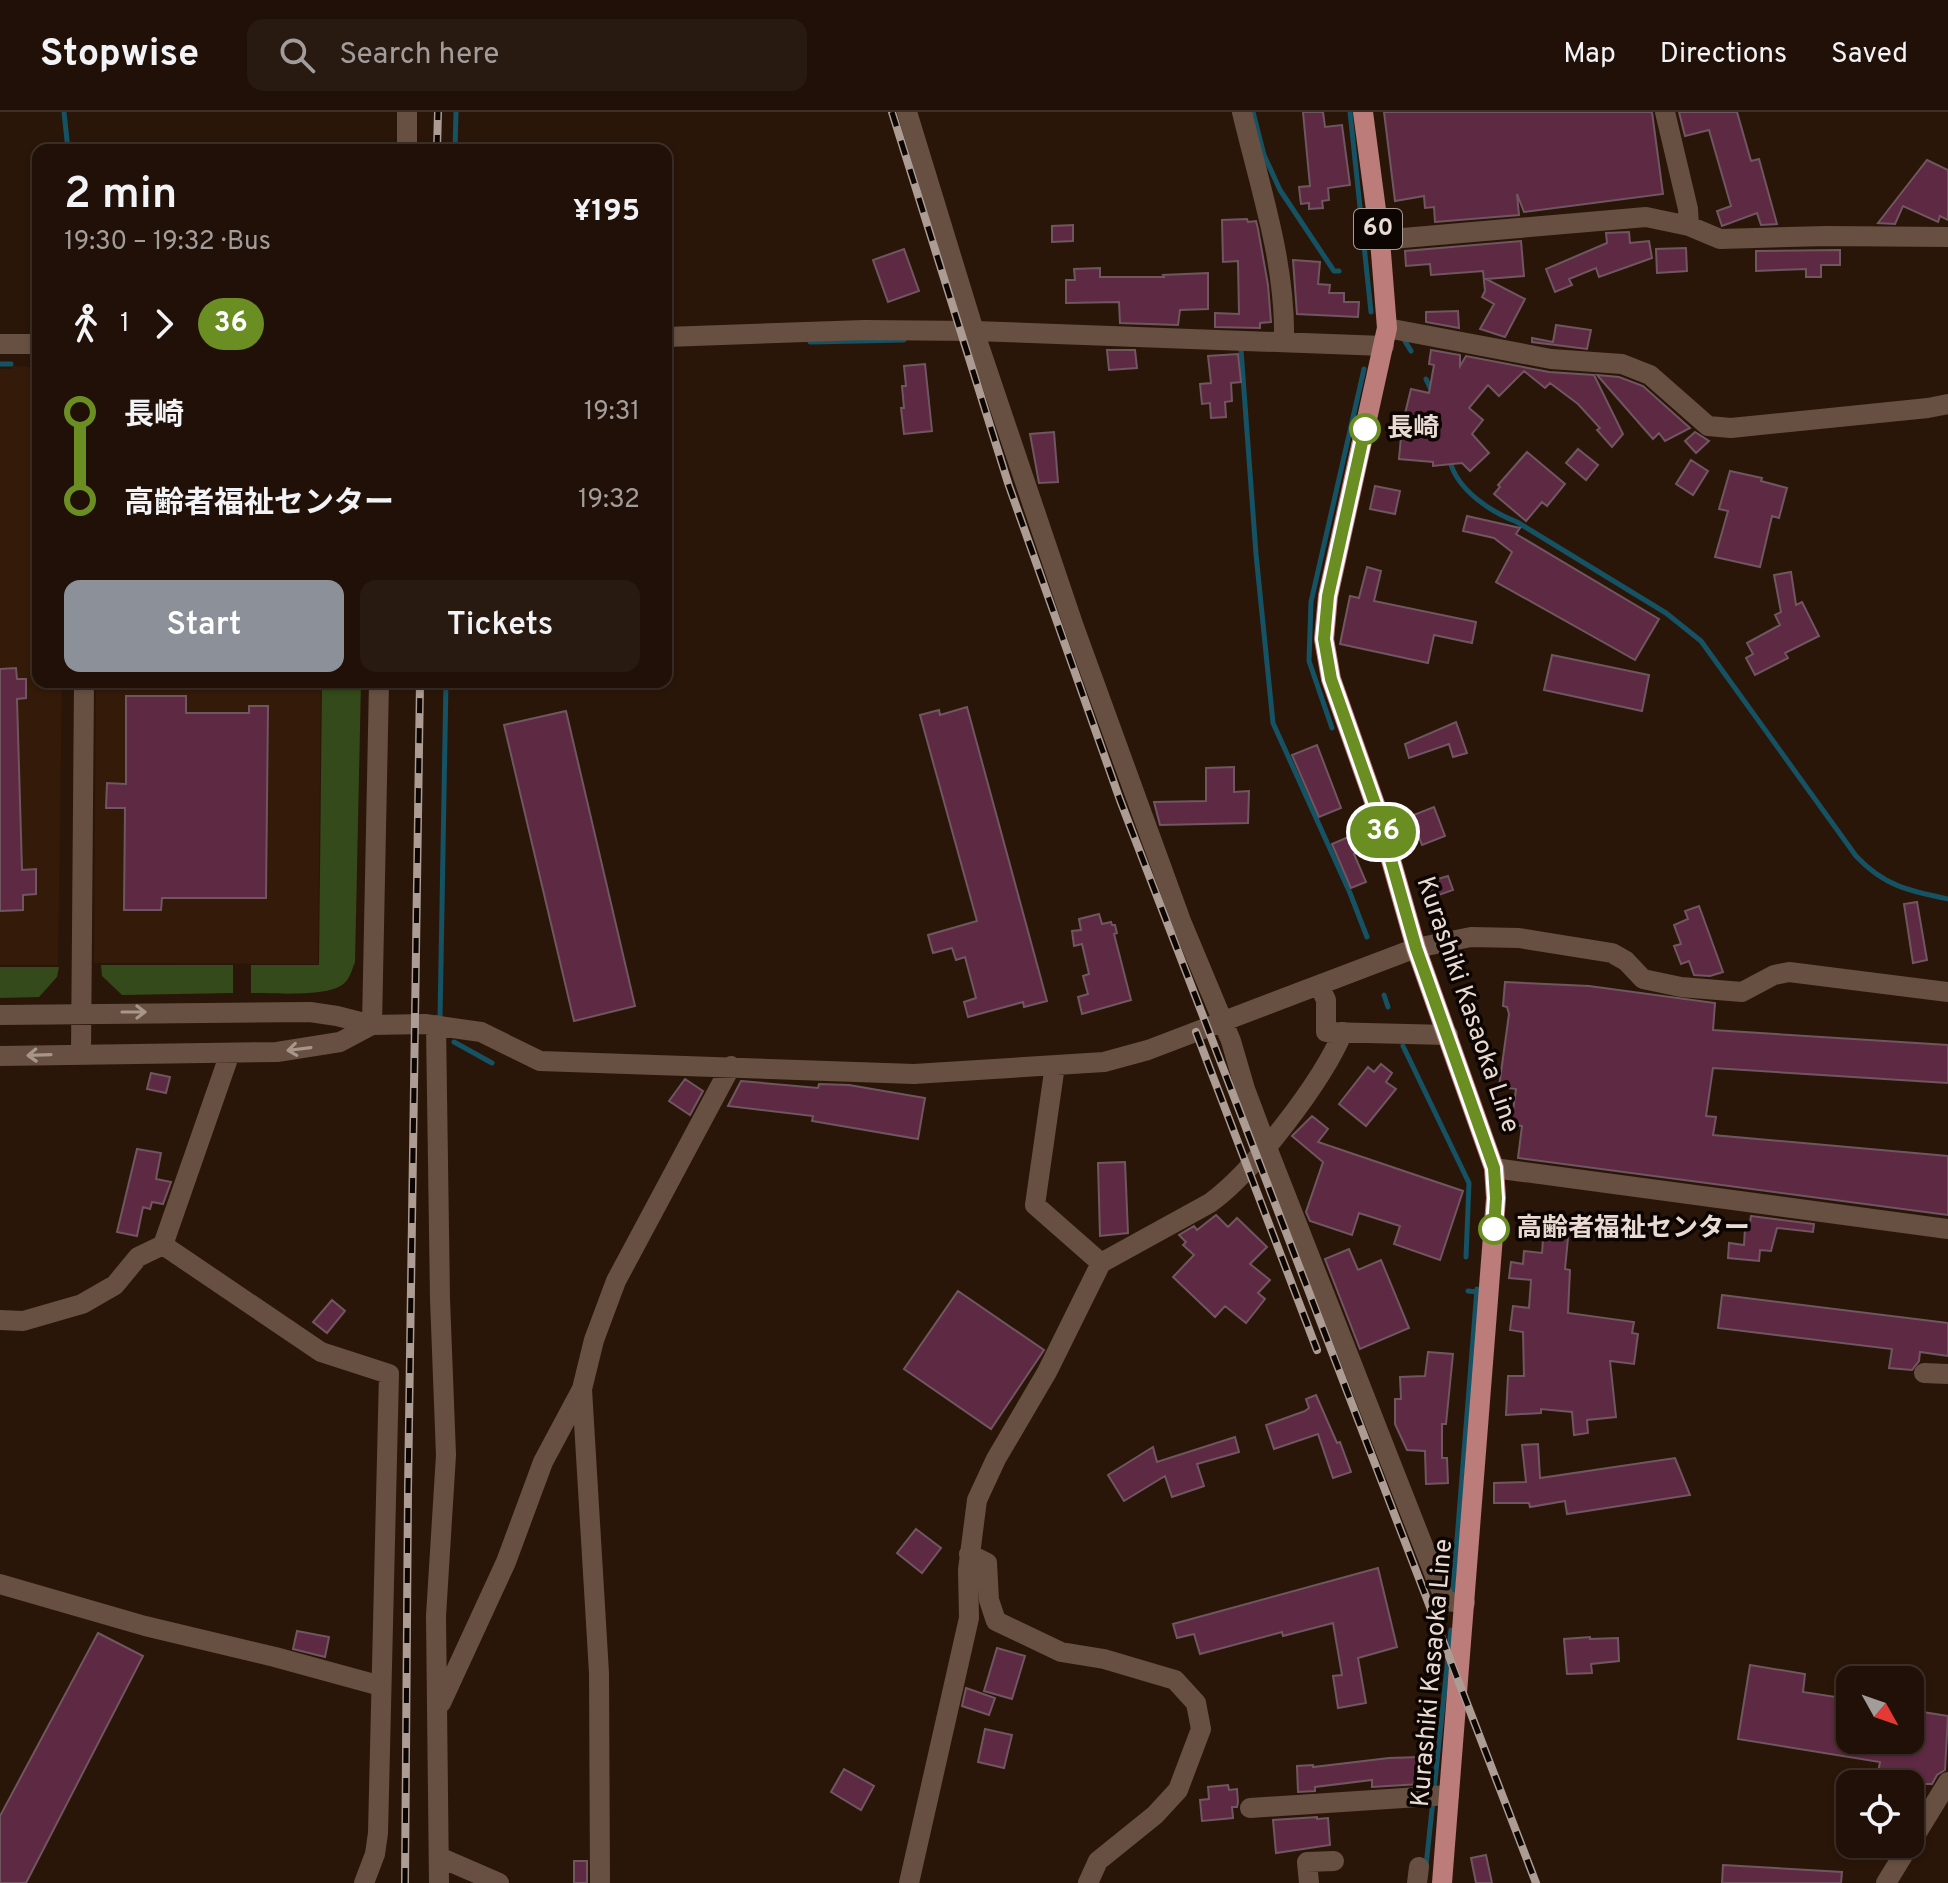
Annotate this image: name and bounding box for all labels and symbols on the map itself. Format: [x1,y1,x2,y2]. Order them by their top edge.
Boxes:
road number: 60 [1354,209,1402,249]
place label: 長崎 [1387,413,1439,446]
marker: 長崎 [1350,414,1380,444]
line badge: 36 [1347,806,1419,858]
street label: Kurashiki Kasaoka Line [1408,872,1526,1138]
one-way arrow [120,1005,147,1020]
one-way arrow [286,1042,313,1057]
one-way arrow [26,1047,53,1063]
place label: 高齢者福祉センター [1516,1213,1750,1246]
marker: 高齢者福祉センター [1479,1214,1509,1244]
street label: Kurashiki Kasaoka Line [1405,1538,1461,1808]
north arrow [1836,1666,1924,1754]

